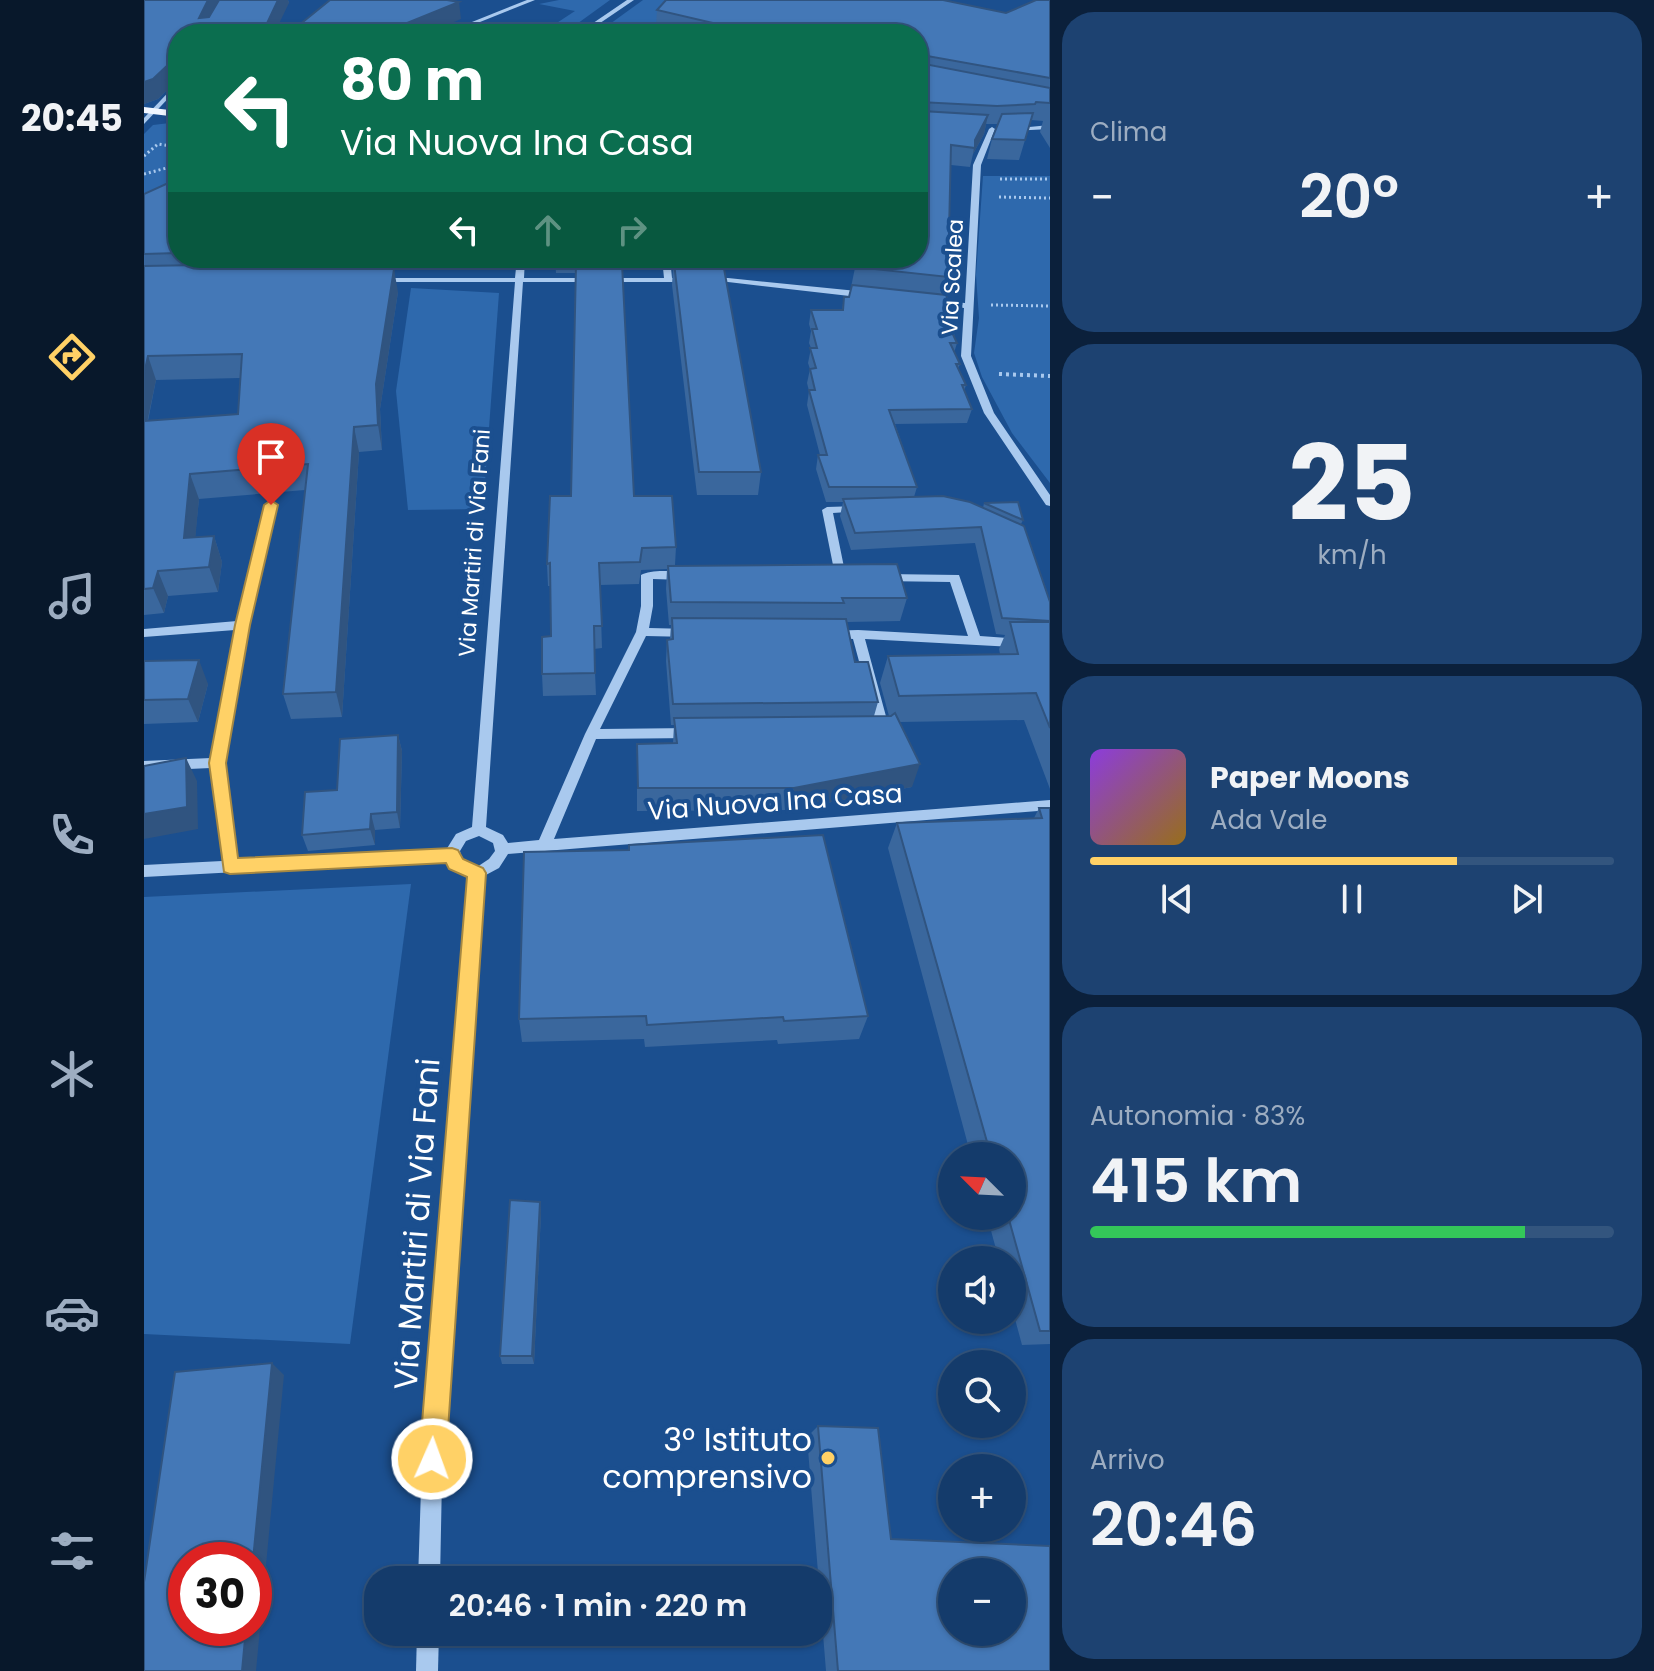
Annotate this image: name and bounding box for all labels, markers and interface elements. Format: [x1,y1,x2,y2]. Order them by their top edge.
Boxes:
text: 80 m [340,41,484,120]
icon: left [208,56,312,160]
text: 20:45 [21,93,123,144]
text: Clima [1090,114,1167,150]
text: Via Nuova Ina Casa [340,117,694,168]
text: 20° [1299,155,1399,239]
text: − [1090,167,1114,228]
text: + [1584,167,1614,228]
icon: left [442,208,486,252]
icon: ahead [526,208,570,252]
icon: right [610,208,654,252]
street label: Via Scalea [934,218,971,336]
icon: directions [44,329,100,385]
text: 25 [1289,411,1415,556]
pin [237,423,305,505]
street label: Via Martiri di Via Fani [451,428,498,658]
icon: arrive [249,435,293,479]
text: km/h [1317,537,1387,573]
icon: music [44,568,100,624]
text: Paper Moons [1210,756,1410,799]
street label: Via Nuova Ina Casa [646,775,904,829]
text: Ada Vale [1210,802,1327,838]
icon: phone [44,807,100,863]
icon: previous [1155,877,1199,921]
icon: pause [1330,877,1374,921]
icon: next [1505,877,1549,921]
icon: climate [44,1046,100,1102]
street label: Via Martiri di Via Fani [382,1057,451,1391]
text: Autonomia · 83% [1090,1098,1305,1134]
text: 415 km [1090,1139,1302,1223]
north arrow [938,1142,1026,1230]
map controls [938,1142,1026,1646]
button: sound [938,1246,1026,1334]
icon: car [44,1285,100,1341]
button: search [938,1350,1026,1438]
position arrow [390,1417,474,1501]
place label: 3° Istituto comprensivo [602,1417,812,1499]
text: Arrivo [1090,1442,1165,1478]
marker: 3° Istituto comprensivo [819,1449,837,1467]
button: + [938,1454,1026,1542]
text: 20:46 [1090,1483,1257,1567]
icon: filters [44,1523,100,1579]
speed limit sign: 30 [168,1542,272,1646]
button: − [938,1558,1026,1646]
text: 20:46 · 1 min · 220 m [449,1584,747,1627]

